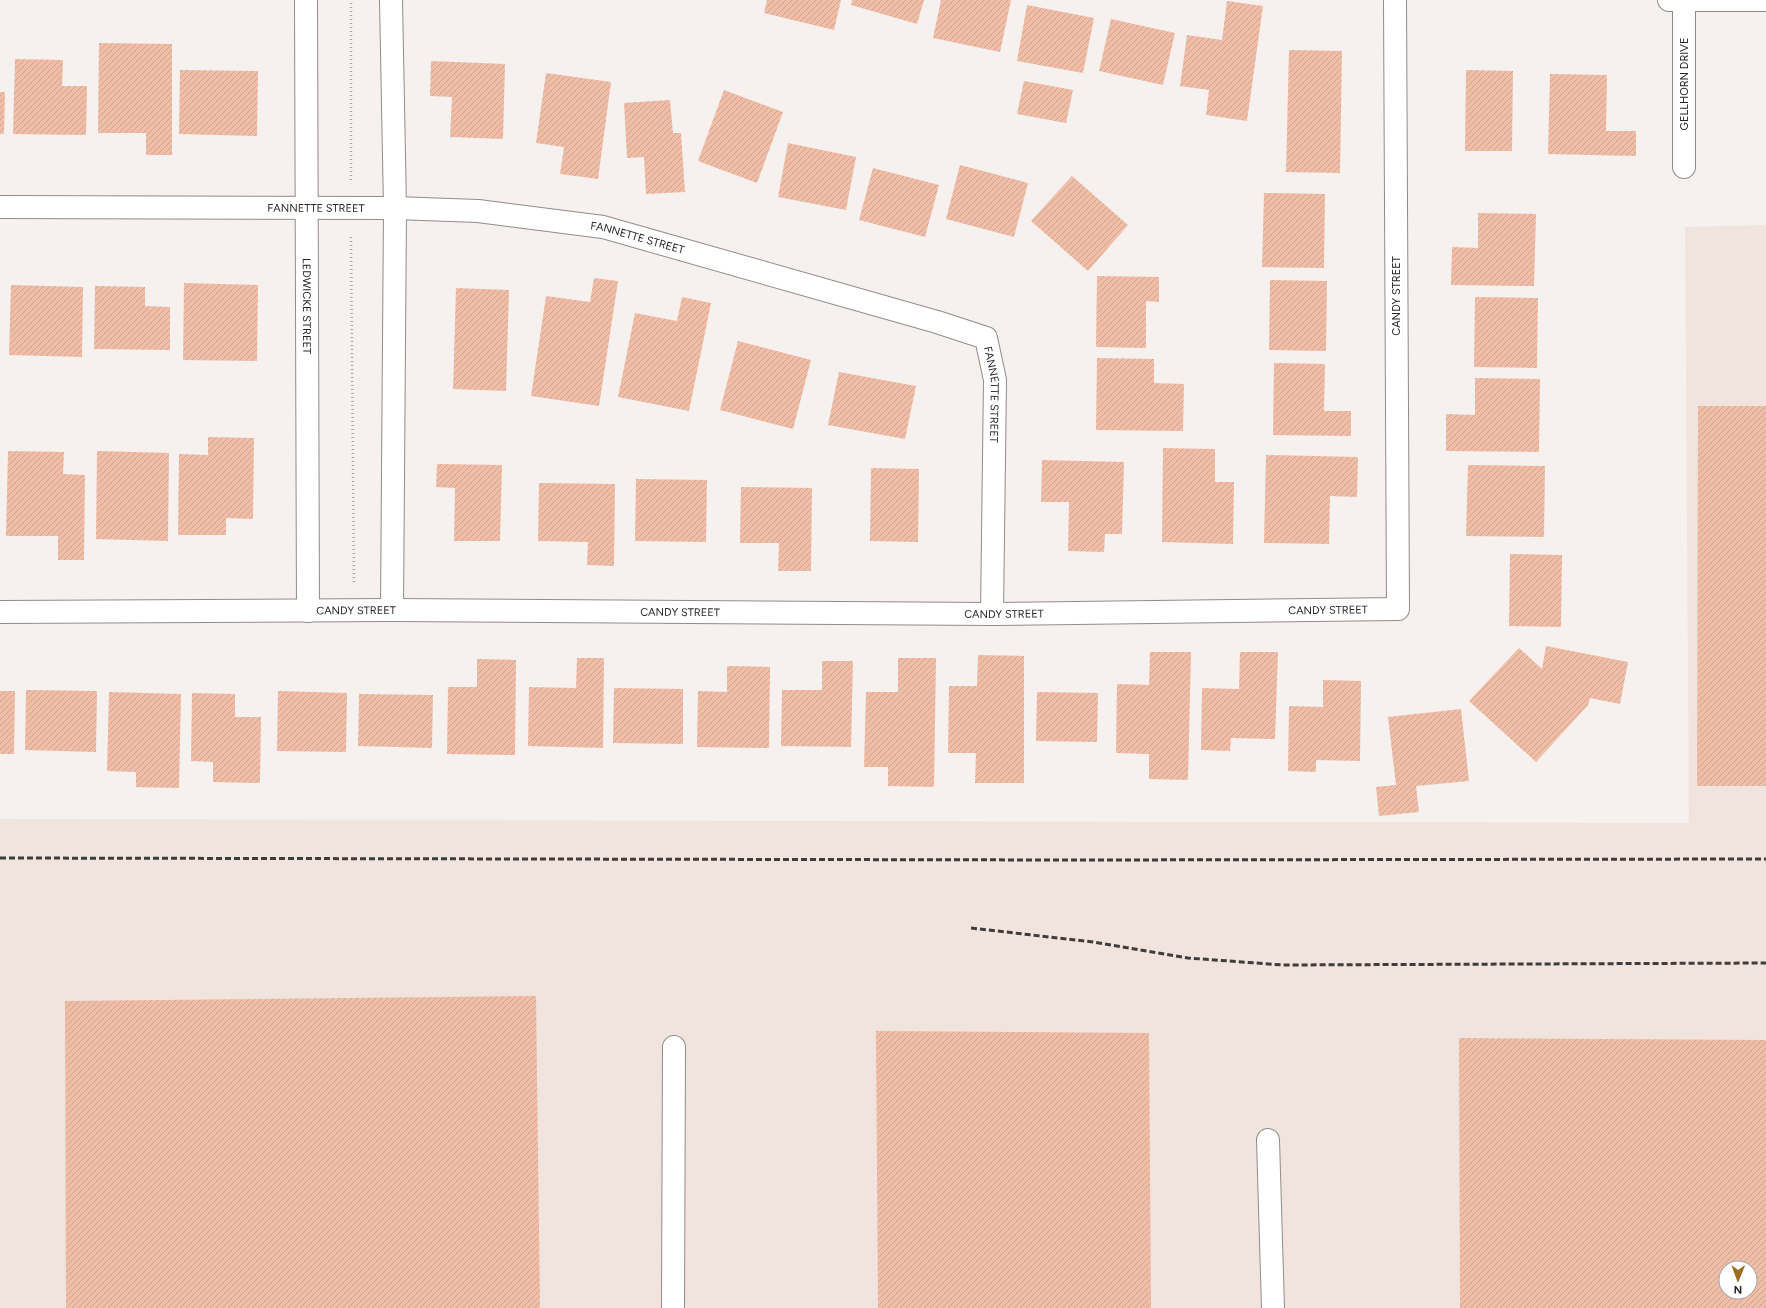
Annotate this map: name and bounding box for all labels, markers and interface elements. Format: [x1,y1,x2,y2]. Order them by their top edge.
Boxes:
street label: GELLHORN DRIVE [1678,38,1691,130]
street label: FANNETTE STREET [267,202,365,215]
street label: FANNETTE STREET [590,219,686,257]
street label: CANDY STREET [1390,256,1403,336]
street label: LEDWICKE STREET [300,258,313,354]
street label: FANNETTE STREET [981,345,1001,443]
street label: CANDY STREET [1288,603,1368,617]
street label: CANDY STREET [316,604,396,617]
street label: CANDY STREET [640,606,720,619]
street label: CANDY STREET [964,607,1044,621]
north arrow [1718,1260,1758,1300]
text: N [1733,1283,1742,1296]

